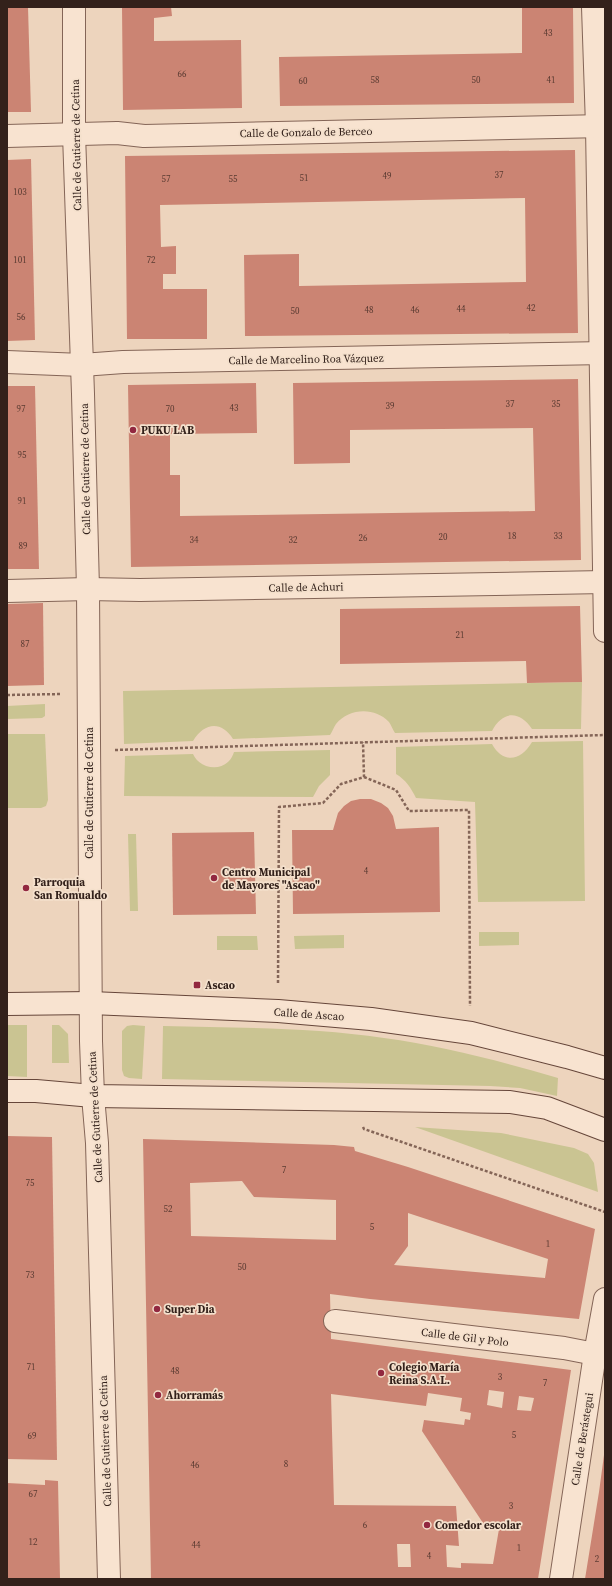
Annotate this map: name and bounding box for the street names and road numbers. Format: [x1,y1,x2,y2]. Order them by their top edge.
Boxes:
street label: Calle de Gutierre de Cetina [68,79,85,211]
street label: Calle de Gonzalo de Berceo [239,124,373,141]
street label: Calle de Marcelino Roa Vázquez [228,351,384,368]
street label: Calle de Gutierre de Cetina [77,403,94,535]
street label: Calle de Achuri [268,579,344,596]
street label: Calle de Gutierre de Cetina [82,727,97,859]
street label: Calle de Ascao [273,1005,345,1024]
street label: Calle de Gutierre de Cetina [85,1051,106,1183]
street label: Calle de Gil y Polo [420,1325,510,1350]
street label: Calle de Gutierre de Cetina [96,1375,115,1507]
street label: Calle de Berástegui [568,1392,597,1487]

